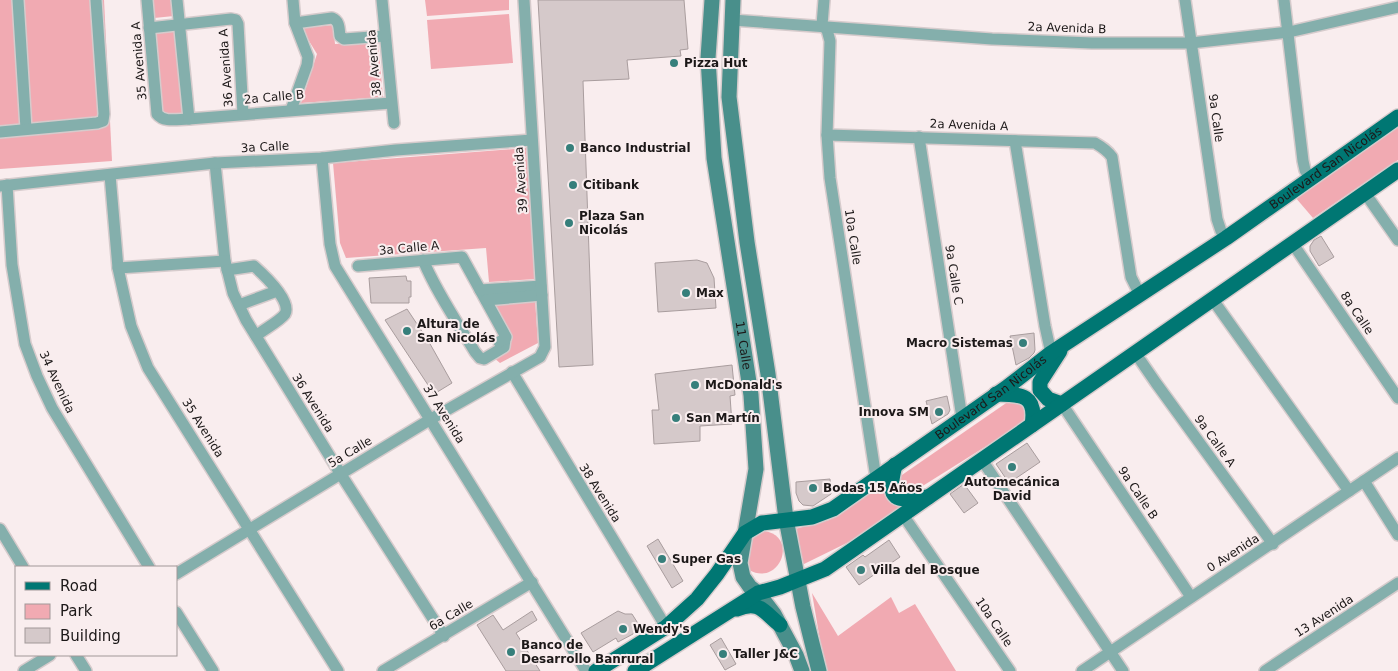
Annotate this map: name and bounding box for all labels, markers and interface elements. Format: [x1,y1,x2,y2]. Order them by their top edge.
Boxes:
street label: 35 Avenida A [129,20,149,101]
street label: 2a Avenida B [1027,20,1107,36]
street label: 36 Avenida A [216,27,236,108]
street label: 38 Avenida [364,29,384,97]
place label: Pizza Hut [684,56,748,70]
marker: Pizza Hut [668,57,680,69]
street label: 2a Calle B [243,87,305,107]
street label: 9a Calle [1206,93,1226,143]
street label: 2a Avenida A [929,117,1009,133]
street label: Boulevard San Nicolás [1267,124,1385,212]
street label: 3a Calle [240,139,290,155]
place label: Banco Industrial [580,141,691,155]
marker: Banco Industrial [564,142,576,154]
street label: 39 Avenida [512,146,530,214]
place label: Citibank [583,178,640,192]
marker: Citibank [567,179,579,191]
street label: 10a Calle [842,208,864,266]
place label: Plaza San Nicolás [579,209,645,237]
marker: Plaza San Nicolás [563,217,575,229]
street label: 3a Calle A [378,238,441,258]
street label: 9a Calle C [942,244,966,306]
place label: Max [696,286,724,300]
marker: Max [680,287,692,299]
street label: 8a Calle [1338,289,1376,337]
place label: Altura de San Nicolás [417,317,495,345]
street label: 11 Calle [733,320,754,371]
marker: Altura de San Nicolás [401,325,413,337]
place label: Macro Sistemas [906,336,1013,350]
marker: Macro Sistemas [1017,337,1029,349]
street label: 34 Avenida [37,349,77,415]
street label: Boulevard San Nicolás [932,352,1049,442]
street label: 36 Avenida [289,371,337,435]
place label: McDonald's [705,378,782,392]
marker: McDonald's [689,379,701,391]
street label: 37 Avenida [420,382,468,446]
street label: 35 Avenida [179,396,227,460]
place label: Innova SM [859,405,929,419]
marker: Innova SM [933,406,945,418]
place label: San Martín [686,411,760,425]
marker: San Martín [670,412,682,424]
street label: 9a Calle A [1192,412,1239,470]
street label: 5a Calle [326,433,374,471]
street label: 38 Avenida [576,461,624,525]
marker: Automecánica David [1006,461,1018,473]
street label: 9a Calle B [1115,464,1161,522]
place label: Automecánica David [964,475,1060,503]
place label: Bodas 15 Años [823,481,923,495]
marker: Bodas 15 Años [807,482,819,494]
street label: 0 Avenida [1204,531,1262,575]
place label: Super Gas [672,552,741,566]
marker: Super Gas [656,553,668,565]
place label: Villa del Bosque [871,563,980,577]
marker: Villa del Bosque [855,564,867,576]
legend [15,566,178,656]
text: Road [60,577,98,595]
street label: 13 Avenida [1292,592,1356,640]
street label: 10a Calle [972,595,1016,649]
street label: 6a Calle [427,596,475,634]
text: Park [60,602,93,620]
place label: Wendy's [633,622,690,636]
marker: Wendy's [617,623,629,635]
text: Building [60,627,121,645]
place label: Banco de Desarrollo Banrural [521,638,653,666]
marker: Banco de Desarrollo Banrural [505,646,517,658]
place label: Taller J&C [733,647,798,661]
marker: Taller J&C [717,648,729,660]

